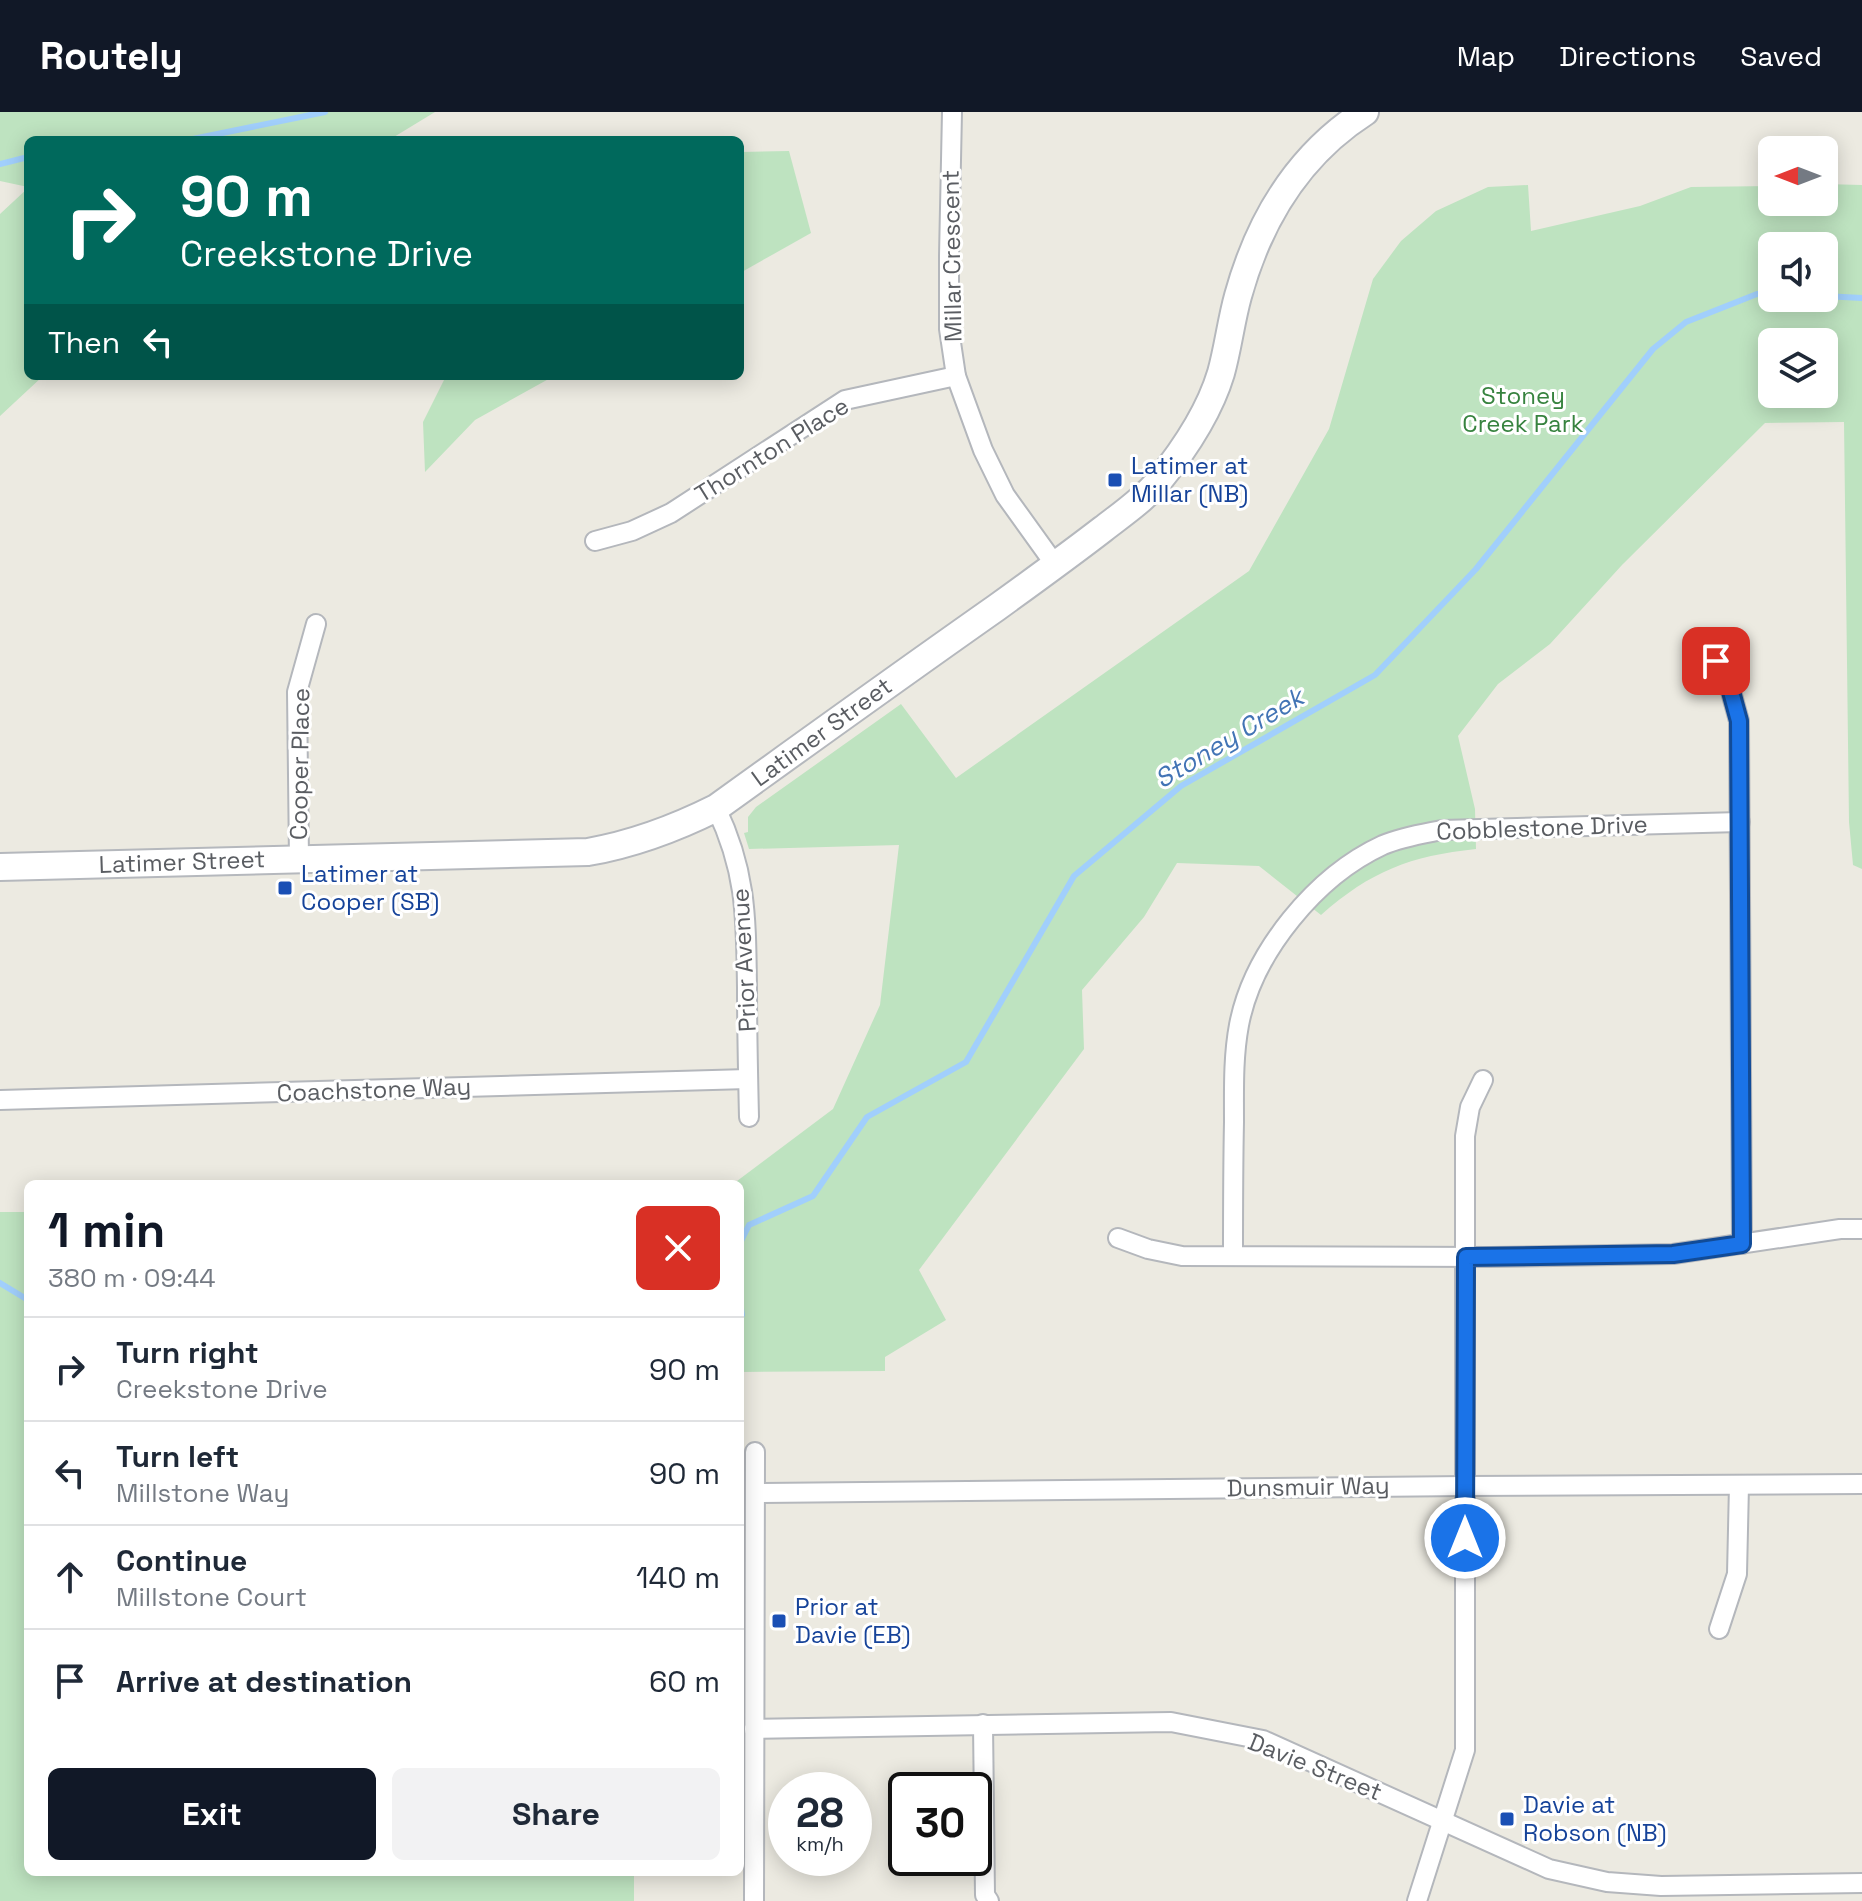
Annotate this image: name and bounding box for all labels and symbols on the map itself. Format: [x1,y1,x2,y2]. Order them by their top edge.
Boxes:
north arrow [1758,136,1838,216]
street label: Millar Crescent [934,170,969,342]
park label: Stoney Creek Park [1462,380,1584,439]
street label: Thornton Place [689,390,854,509]
place label: Latimer at Millar (NB) [1131,450,1248,509]
marker: Latimer at Millar (NB) [1106,471,1124,489]
pin [1682,627,1750,695]
street label: Latimer Street [745,670,898,793]
water label: Stoney Creek [1148,679,1312,796]
street label: Cooper Place [283,688,316,840]
street label: Cobblestone Drive [1436,808,1648,847]
street label: Latimer Street [98,843,266,880]
place label: Latimer at Cooper (SB) [301,858,439,917]
marker: Latimer at Cooper (SB) [276,879,294,897]
street label: Prior Avenue [724,887,763,1033]
street label: Coachstone Way [276,1071,472,1108]
street label: Dunsmuir Way [1226,1470,1390,1503]
position arrow [1423,1496,1507,1580]
place label: Prior at Davie (EB) [795,1591,911,1650]
marker: Prior at Davie (EB) [770,1612,788,1630]
street label: Davie Street [1244,1726,1387,1807]
speed limit sign: 30 [888,1772,992,1876]
place label: Davie at Robson (NB) [1523,1789,1667,1848]
marker: Davie at Robson (NB) [1498,1810,1516,1828]

